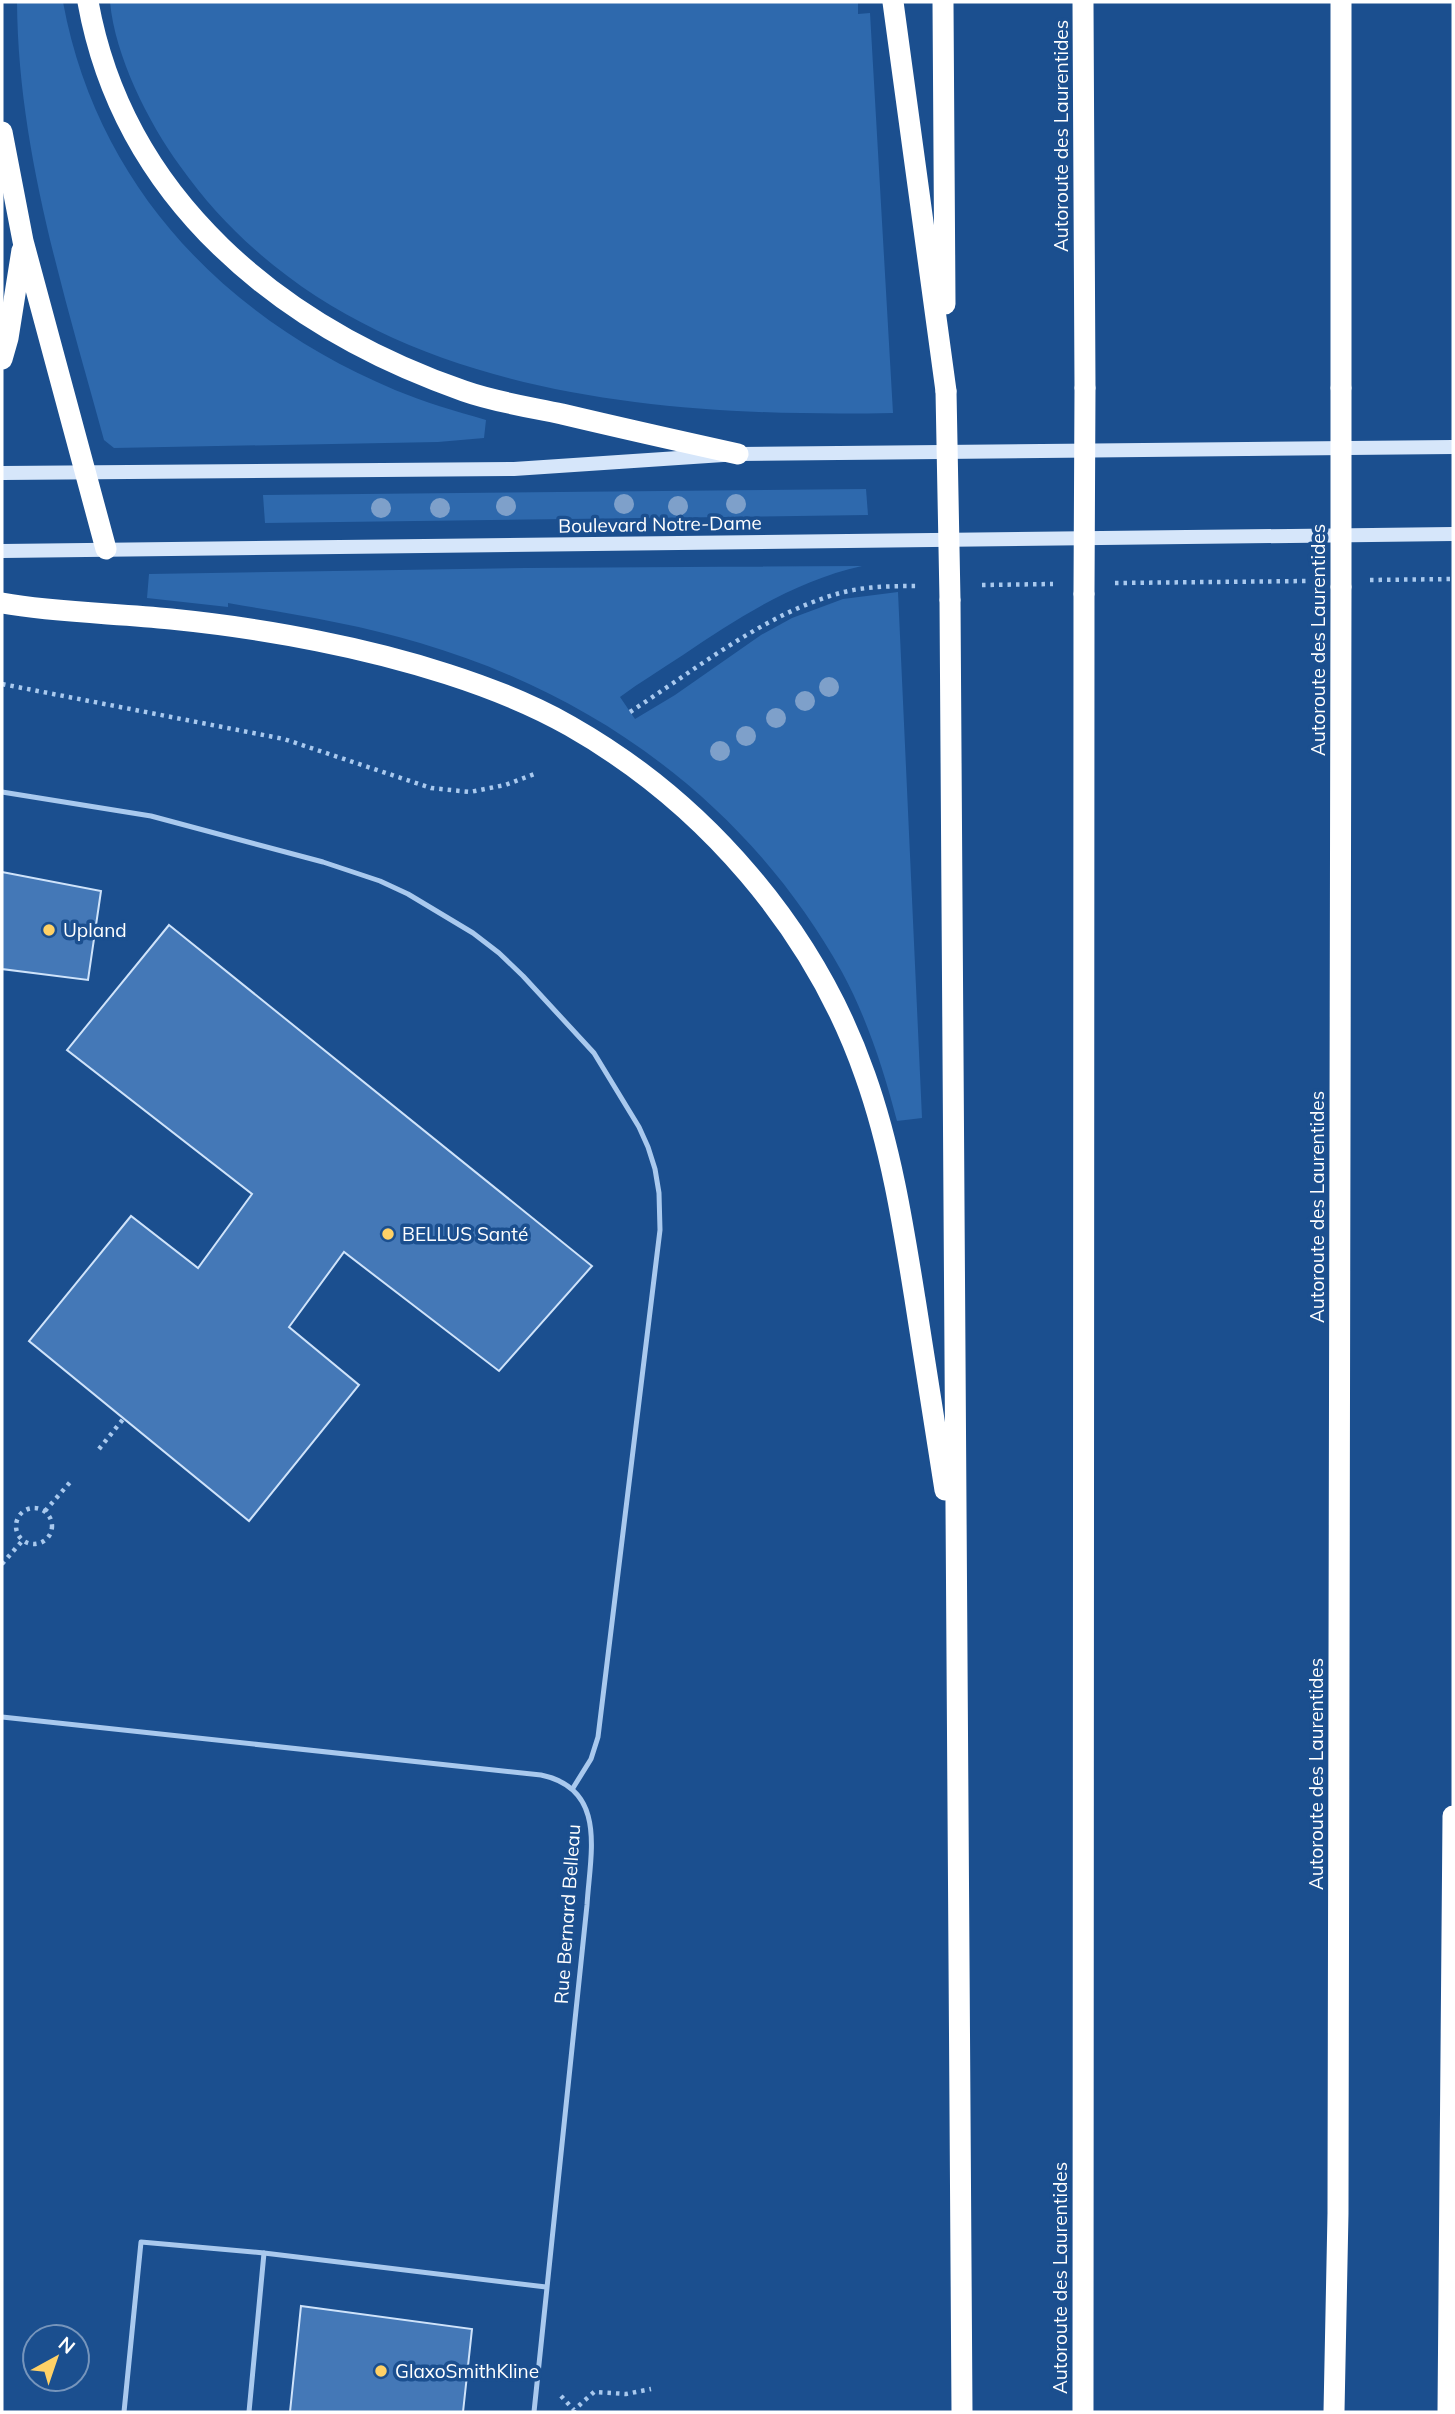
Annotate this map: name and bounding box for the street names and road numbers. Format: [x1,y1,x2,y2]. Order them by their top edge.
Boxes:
street label: Autoroute des Laurentides [1049,20,1073,252]
street label: Boulevard Notre-Dame [558,510,762,538]
street label: Autoroute des Laurentides [1306,524,1330,756]
street label: Autoroute des Laurentides [1305,1091,1329,1323]
street label: Autoroute des Laurentides [1304,1658,1328,1890]
street label: Rue Bernard Belleau [549,1823,585,2005]
street label: Autoroute des Laurentides [1048,2162,1072,2394]

